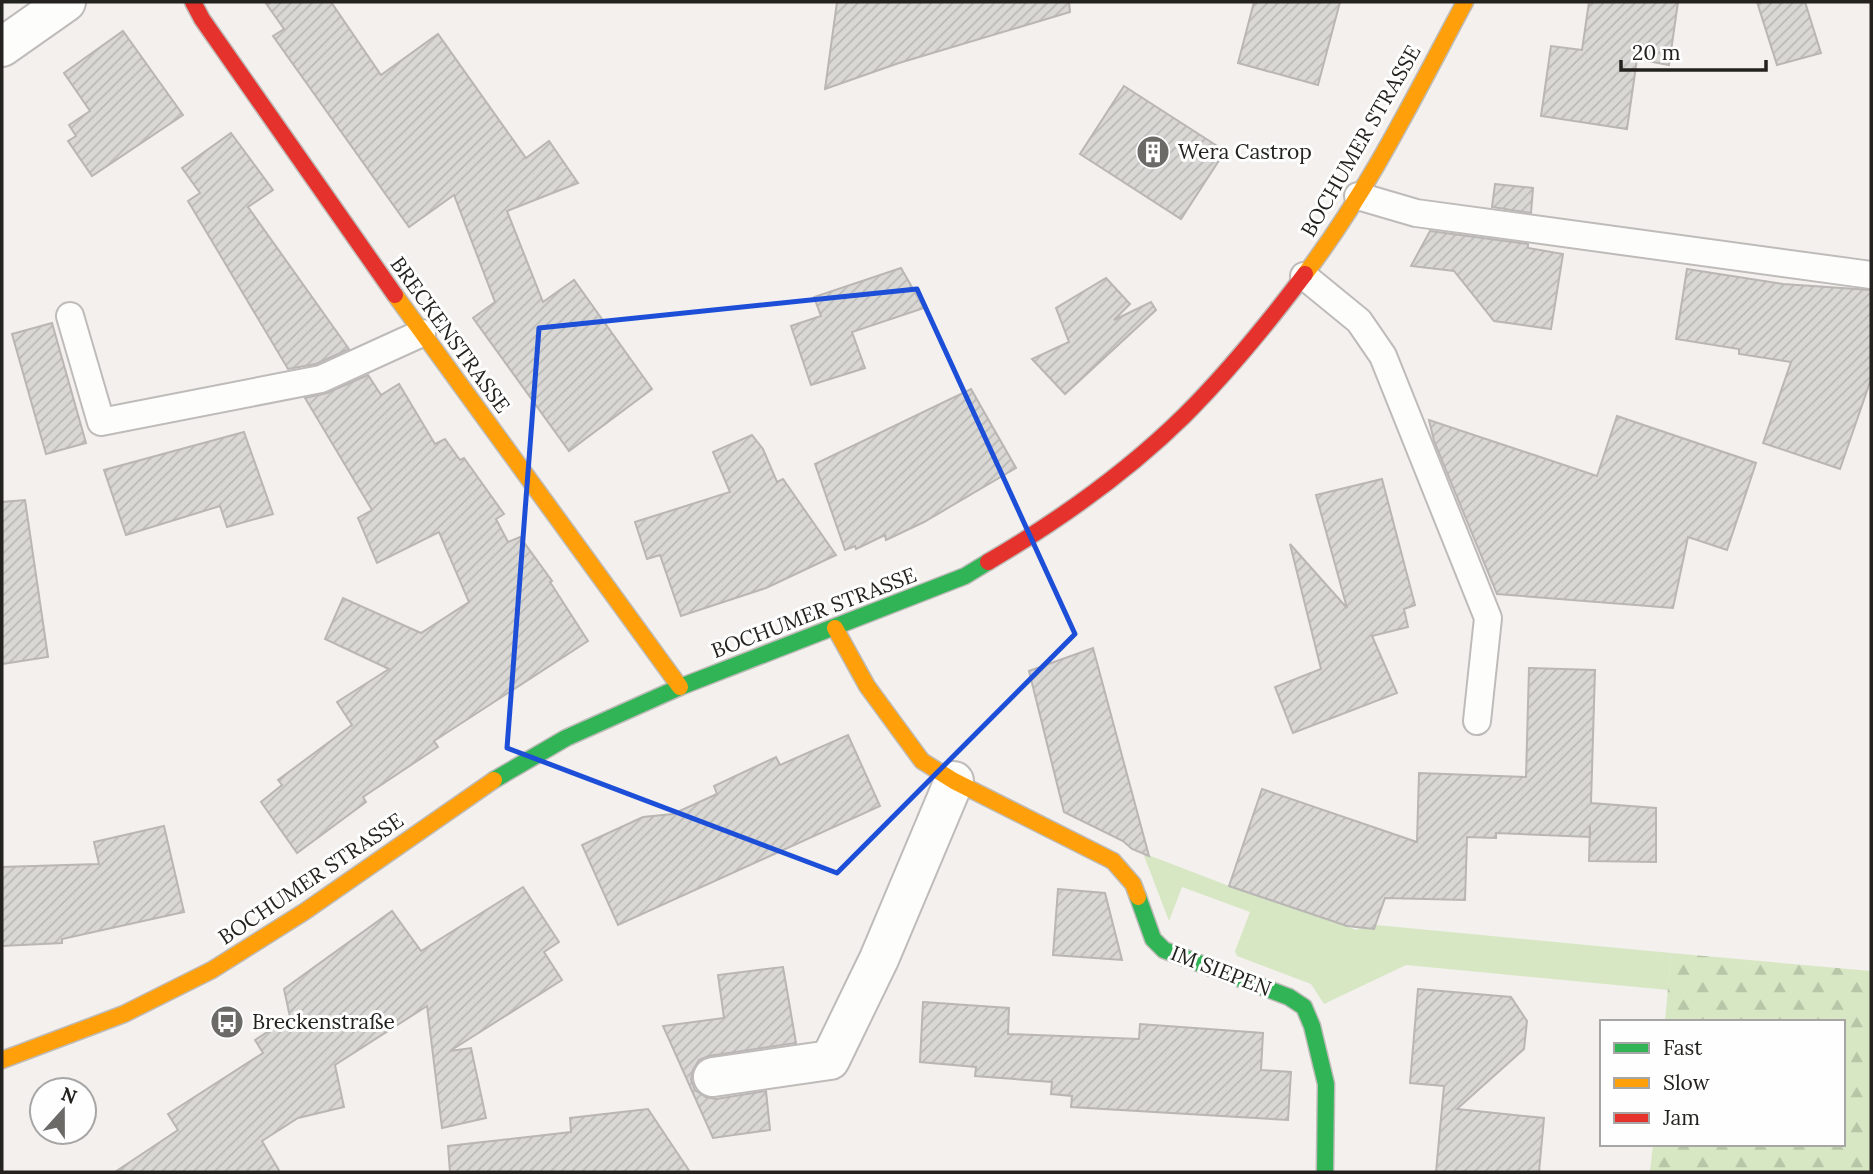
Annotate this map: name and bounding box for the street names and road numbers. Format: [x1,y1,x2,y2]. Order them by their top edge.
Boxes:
street label: BOCHUMER STRASSE [1295,40,1427,242]
street label: BRECKENSTRASSE [385,251,516,418]
street label: BOCHUMER STRASSE [708,561,920,664]
street label: BOCHUMER STRASSE [213,807,408,951]
street label: IM SIEPEN [1167,939,1275,1002]

